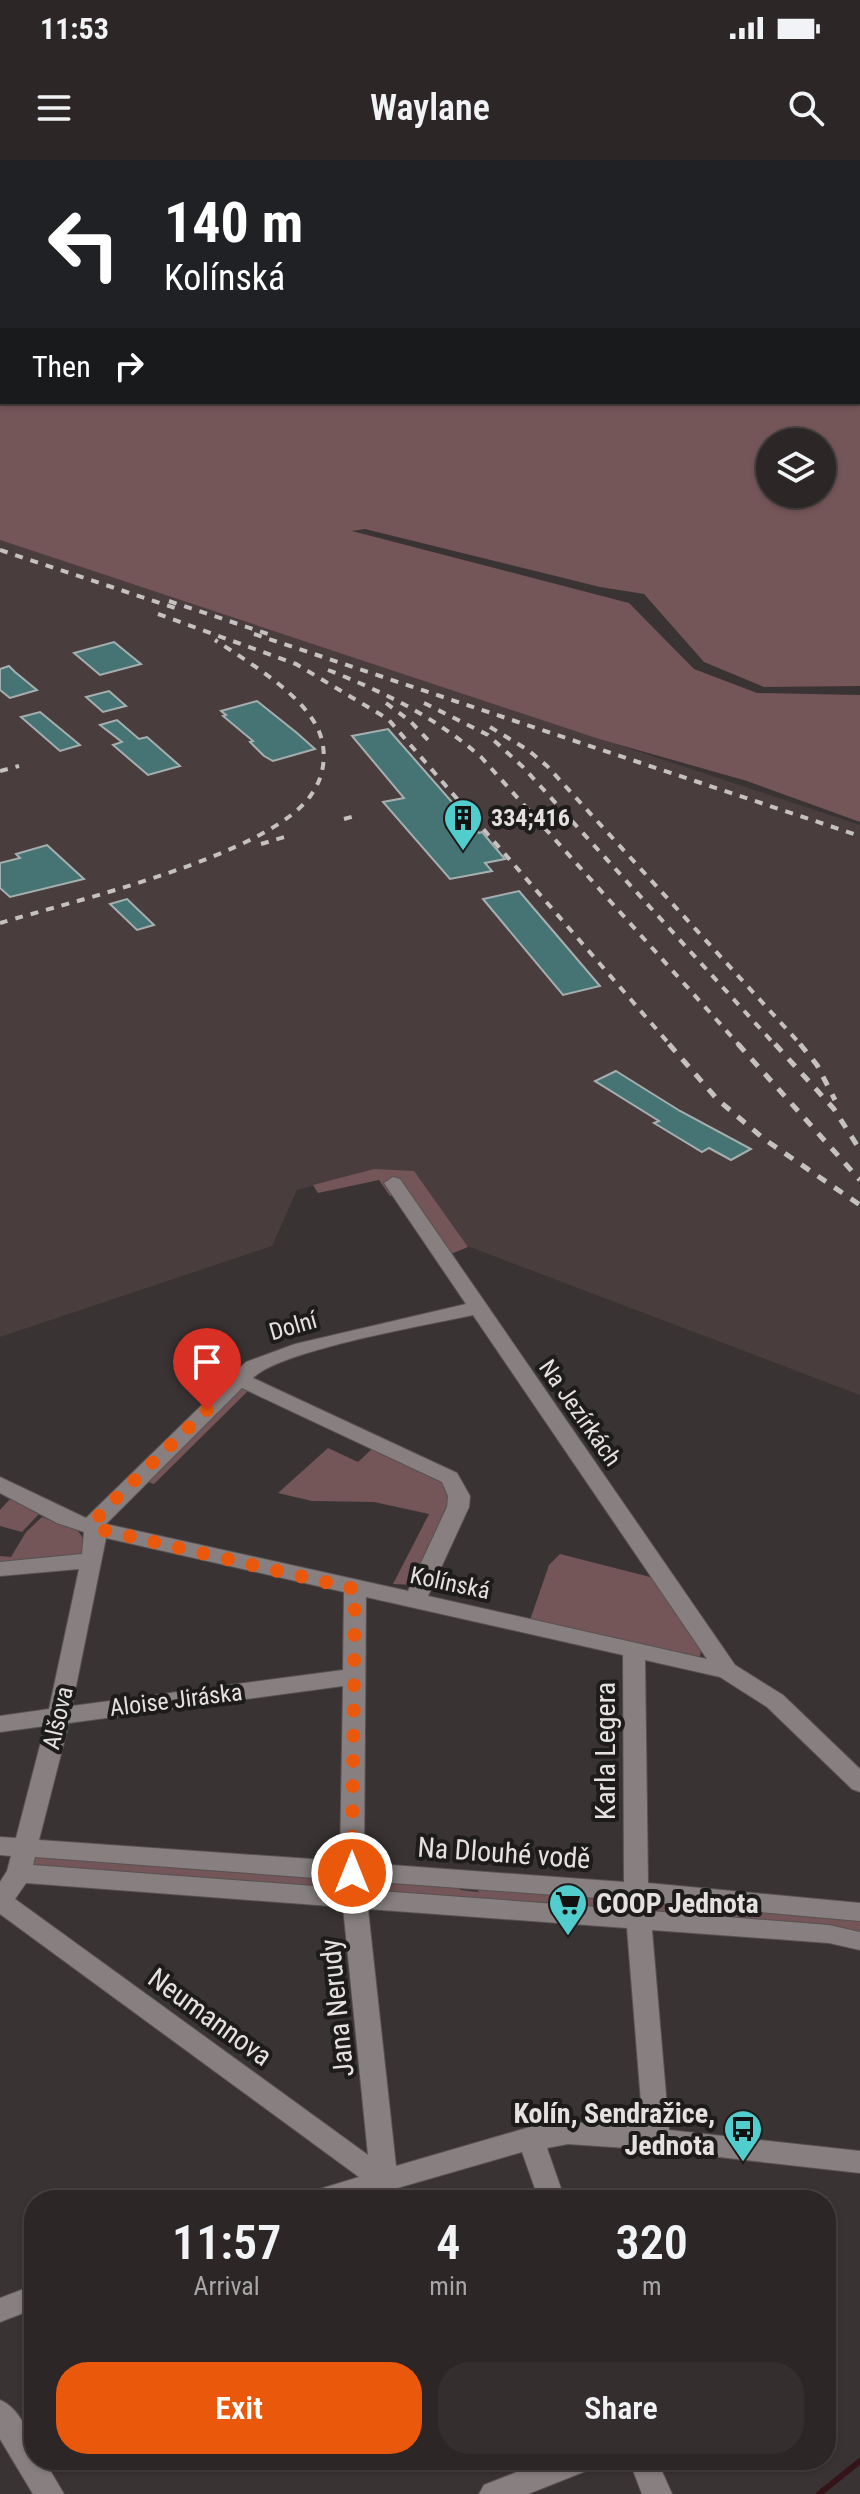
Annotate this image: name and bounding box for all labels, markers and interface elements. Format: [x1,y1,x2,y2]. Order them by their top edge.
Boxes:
text: 11:53 [40,11,109,46]
icon: menu [32,86,76,130]
icon: search [784,86,828,130]
text: Waylane [370,87,490,129]
text: 140 m [164,190,303,256]
icon: left [32,192,136,296]
text: Kolínská [164,257,285,299]
icon: right [107,344,151,388]
text: Then [32,349,91,384]
map controls [756,428,836,508]
button: layers [756,428,836,508]
building icon: 334;416 [442,797,484,852]
place label: 334;416 [491,804,570,832]
street label: Dolní [266,1305,321,1346]
pin [173,1328,241,1410]
icon: arrive [185,1340,229,1384]
street label: Na Jezírkách [533,1355,627,1471]
street label: Kolínská [408,1561,492,1605]
street label: Aloise Jiráska [108,1678,244,1722]
street label: Karla Legera [589,1682,622,1820]
street label: Alšova [37,1684,79,1752]
position arrow [310,1831,394,1915]
street label: Na Dlouhé vodě [417,1831,591,1875]
supermarket icon: COOP Jednota [547,1882,589,1937]
place label: COOP Jednota [596,1887,759,1920]
street label: Jana Nerudy [313,1937,361,2079]
street label: Neumannova [142,1961,278,2073]
place label: Kolín, Sendražice, Jednota [513,2097,715,2162]
bus stop icon: Kolín, Sendražice, Jednota [722,2108,764,2163]
text: 11:57 [172,2214,281,2271]
text: 4 [436,2214,460,2271]
text: 320 [616,2214,688,2271]
text: Arrival [194,2271,260,2301]
text: min [429,2271,467,2301]
text: m [642,2271,662,2301]
button: Exit [56,2362,422,2454]
button: Share [438,2362,804,2454]

